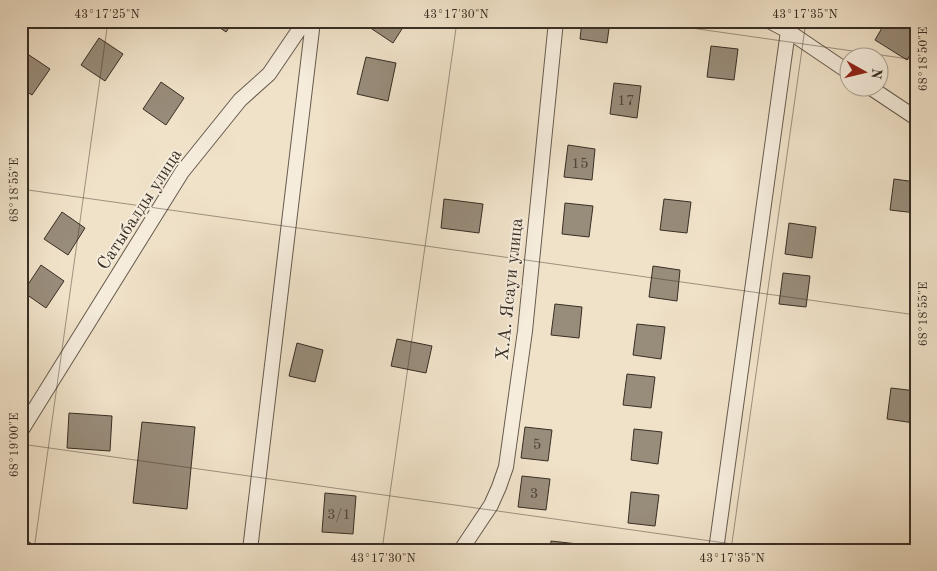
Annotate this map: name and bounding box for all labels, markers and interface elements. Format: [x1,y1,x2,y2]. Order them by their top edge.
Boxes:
text: 43°17'25"N [74,8,140,21]
text: 43°17'35"N [772,8,838,21]
text: 43°17'30"N [423,9,489,21]
text: 68°18'50"E [917,27,930,91]
north arrow [840,48,890,98]
text: N [868,67,884,80]
house number: 17 [617,94,635,109]
street label: Сатыбалды улица [94,146,186,273]
house number: 15 [571,157,589,172]
text: 68°18'55"E [8,158,21,222]
street label: Х.А. Ясауи улица [494,217,526,361]
text: 68°18'55"E [917,282,930,346]
text: 68°19'00"E [9,413,21,477]
house number: 5 [533,438,541,453]
house number: 3 [530,487,538,502]
house number: 3/1 [327,508,351,523]
text: 43°17'35"N [699,552,765,565]
text: 43°17'30"N [350,553,416,565]

